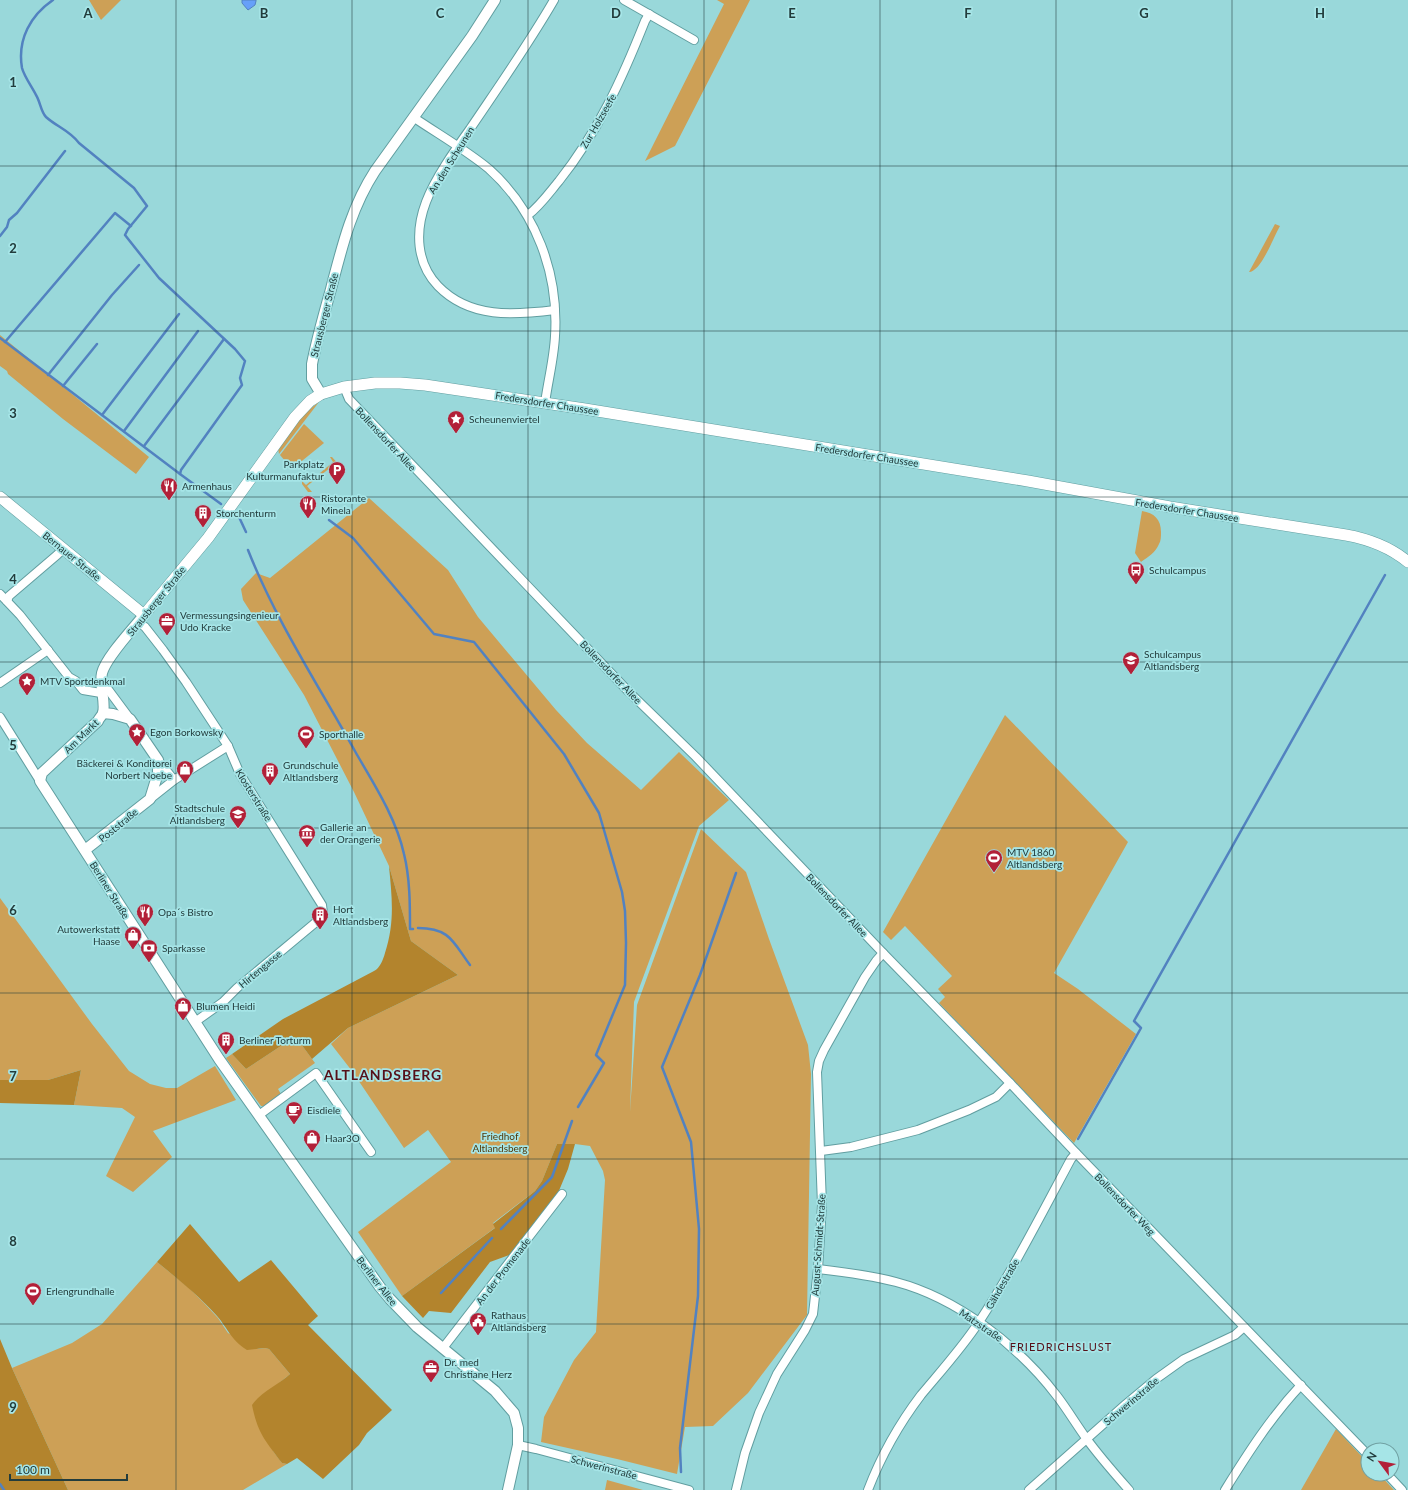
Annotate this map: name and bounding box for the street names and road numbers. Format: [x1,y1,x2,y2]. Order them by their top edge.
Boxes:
street label: Zur Holzseefe [578,92,618,150]
street label: An den Scheunen [426,124,476,196]
street label: Strausberger Straße [308,272,340,358]
street label: Fredersdorfer Chaussee [495,389,599,417]
street label: Bollensdorfer Allee [353,404,419,474]
street label: Fredersdorfer Chaussee [815,441,919,469]
street label: Fredersdorfer Chaussee [1135,496,1239,524]
street label: Bernauer Straße [41,529,103,583]
street label: Strausberger Straße [124,564,188,638]
street label: Bollensdorfer Allee [578,638,644,706]
street label: Am Markt [61,716,101,756]
street label: Klosterstraße [233,767,275,823]
street label: Poststraße [96,806,140,844]
street label: Berliner Straße [88,859,132,921]
street label: Bollensdorfer Allee [804,871,870,939]
street label: Hirtengasse [236,948,284,990]
street label: Bollensdorfer Weg [1092,1170,1158,1238]
street label: August-Schmidt-Straße [808,1194,828,1296]
street label: An der Promenade [473,1235,533,1307]
street label: Berliner Allee [354,1254,400,1308]
street label: Gähdestraße [983,1257,1021,1311]
street label: Matzstraße [957,1306,1005,1344]
street label: Schwerinstraße [1101,1375,1161,1427]
street label: Schwerinstraße [570,1452,638,1482]

